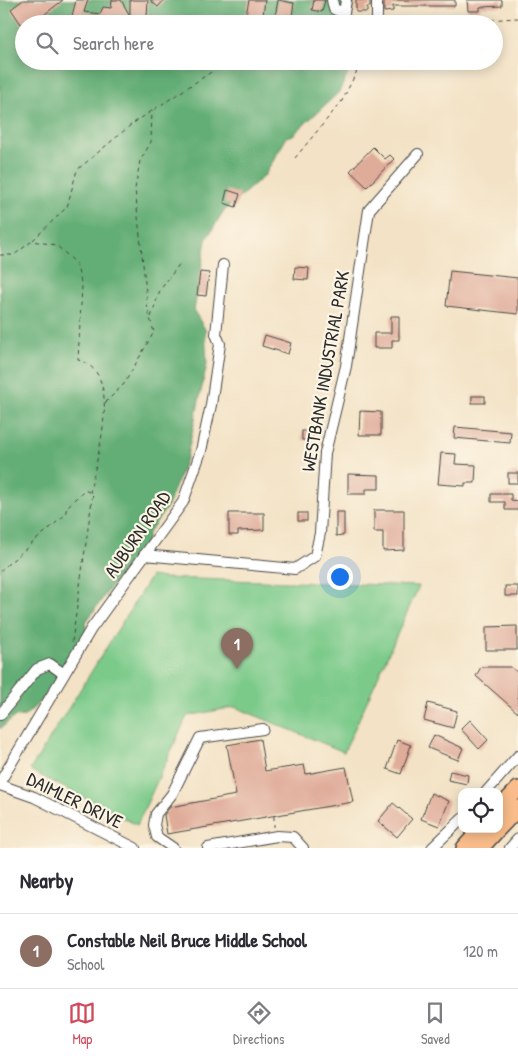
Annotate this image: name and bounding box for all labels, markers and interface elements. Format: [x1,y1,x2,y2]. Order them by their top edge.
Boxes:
search box [15,15,503,70]
icon: search [33,29,61,57]
text: Search here [73,30,154,56]
street label: WESTBANK INDUSTRIAL PARK [295,268,355,473]
street label: AUBURN ROAD [98,485,176,583]
your location [327,564,353,590]
pin: 1 [221,628,253,669]
street label: DAIMLER DRIVE [23,766,128,835]
map controls [458,788,503,833]
button: locate [458,788,503,833]
text: Nearby [20,866,73,895]
text: Constable Neil Bruce Middle School [67,927,307,953]
text: 1 [33,940,39,962]
text: 120 m [463,940,498,962]
text: School [67,953,104,975]
tab: Map [68,999,96,1048]
tab: Directions [233,999,284,1048]
tab: Saved [421,999,450,1048]

